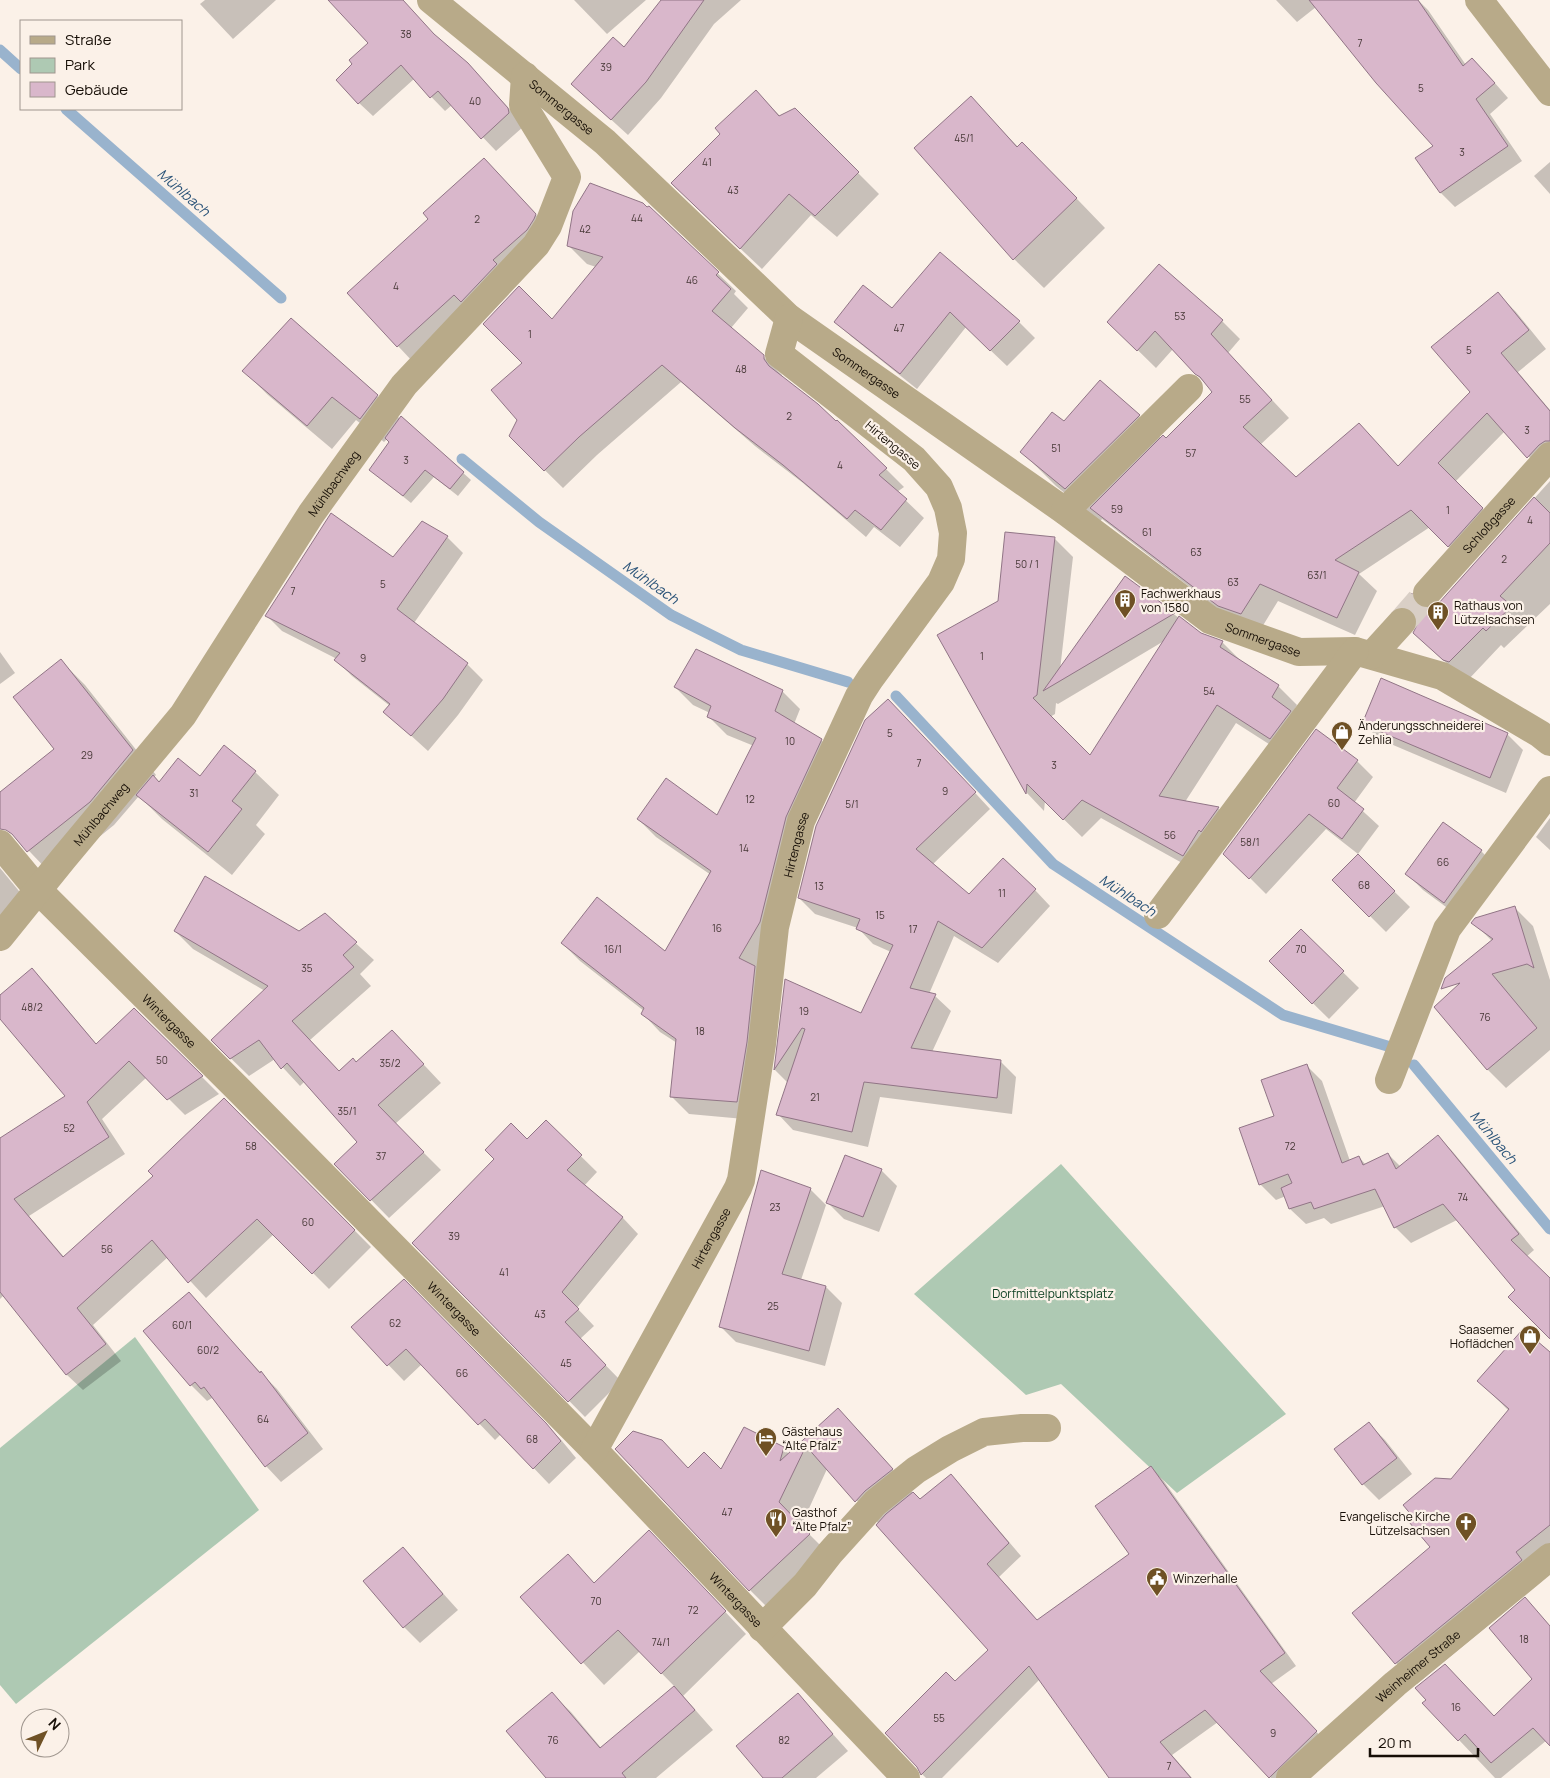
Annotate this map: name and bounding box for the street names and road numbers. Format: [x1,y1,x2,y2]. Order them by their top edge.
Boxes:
street label: Sommergasse [526,75,598,139]
street label: Sommergasse [829,343,904,402]
street label: Hirtengasse [862,417,924,473]
street label: Mühlbachweg [304,447,363,520]
street label: Schloßgasse [1458,492,1519,557]
street label: Sommergasse [1223,618,1303,661]
street label: Mühlbachweg [69,779,132,849]
street label: Hirtengasse [779,809,813,879]
street label: Wintergasse [139,990,200,1051]
street label: Hirtengasse [687,1204,734,1272]
street label: Wintergasse [424,1278,485,1339]
street label: Wintergasse [706,1568,766,1631]
street label: Weinheimer Straße [1372,1626,1464,1706]

